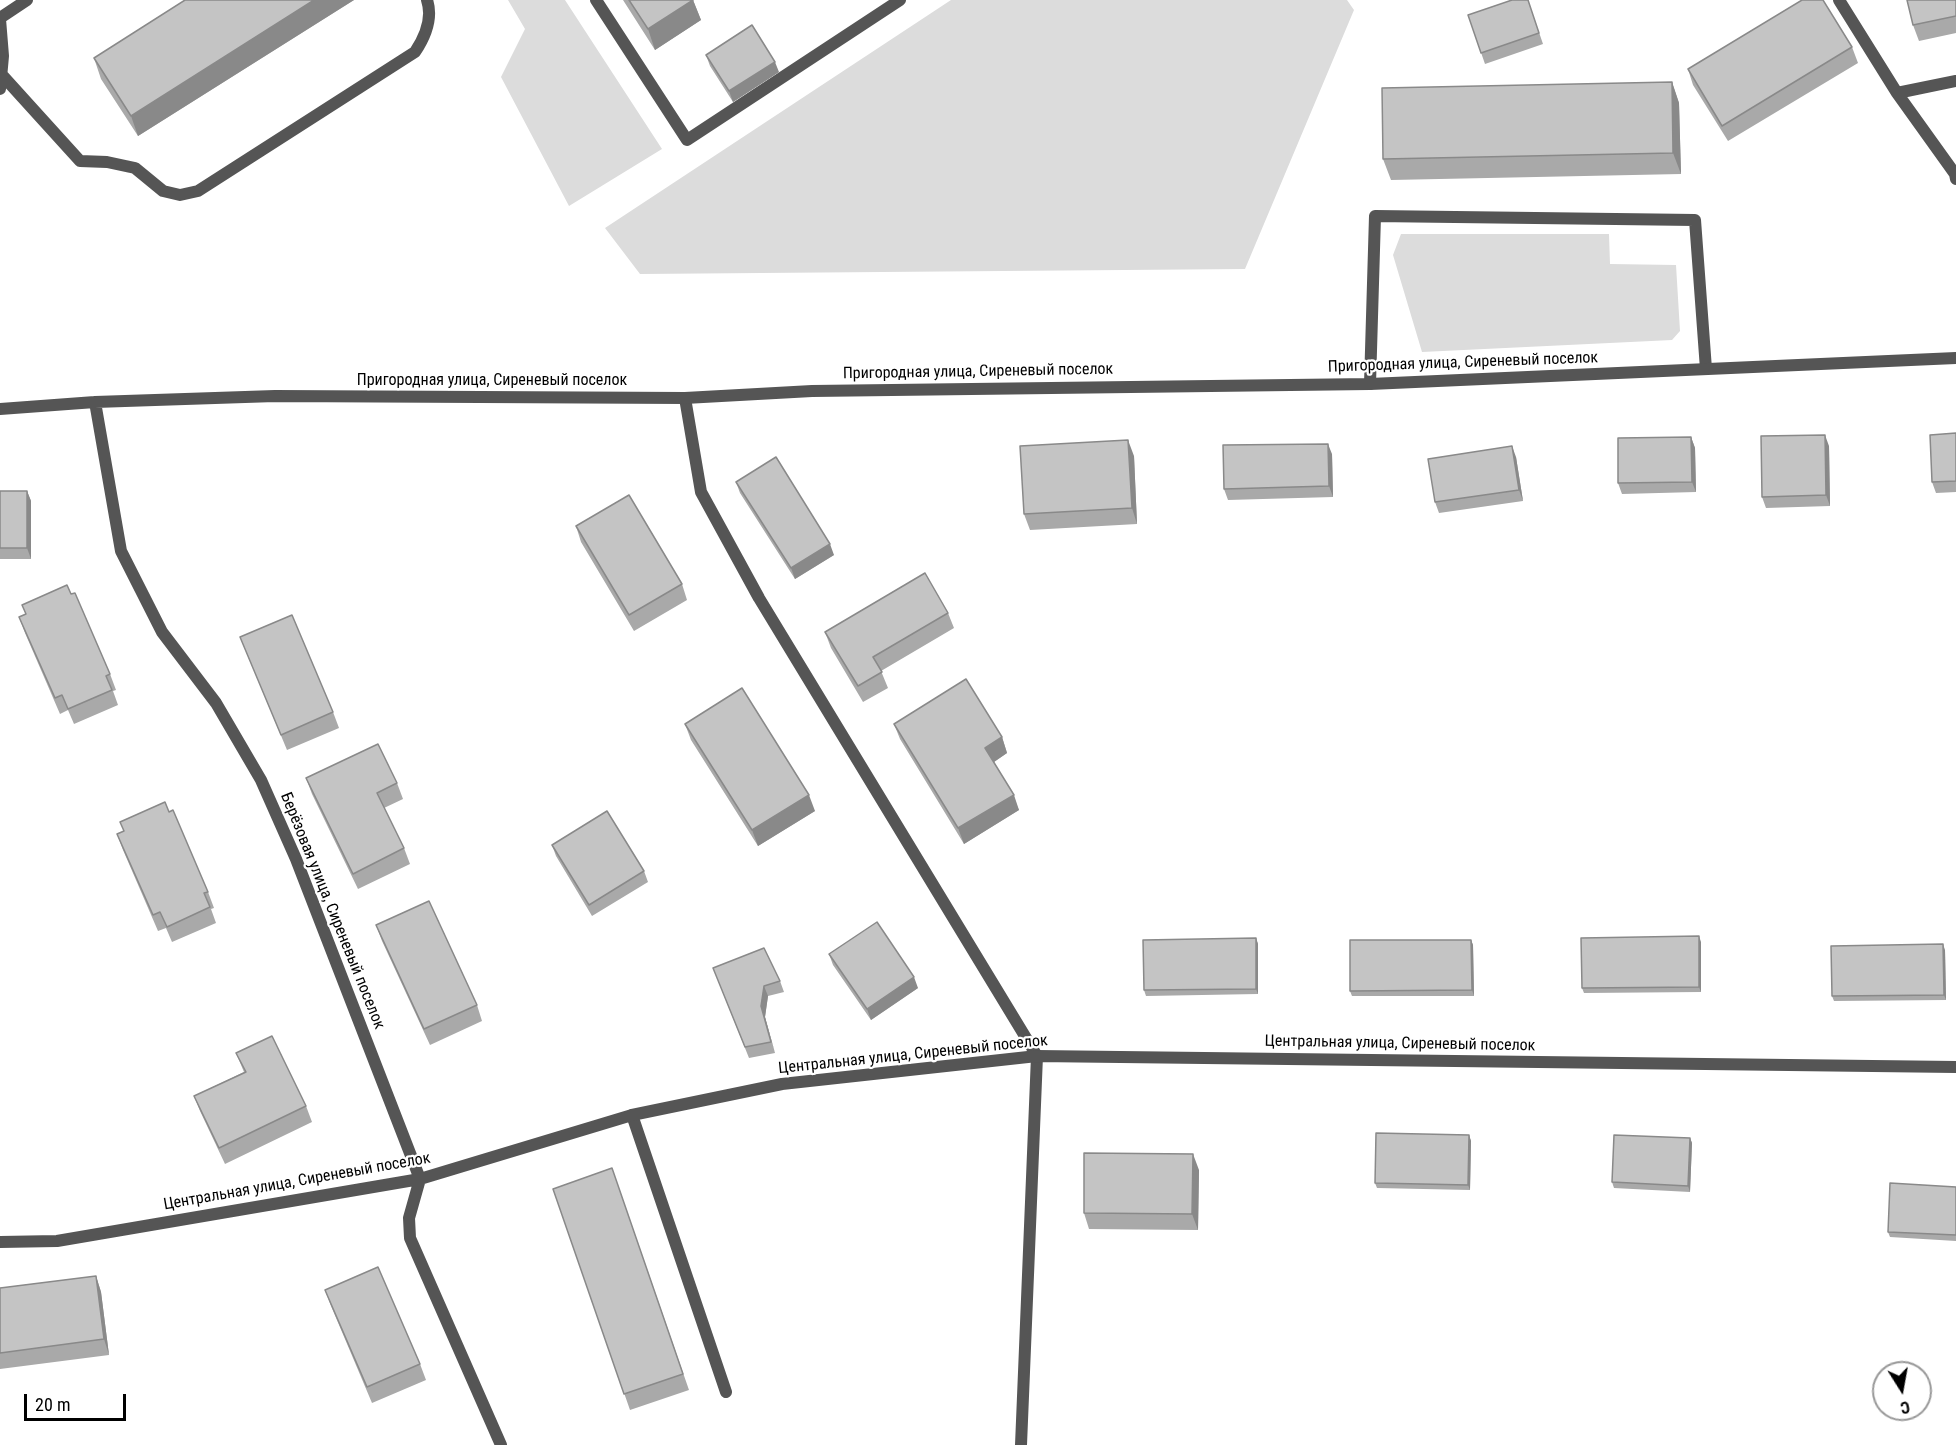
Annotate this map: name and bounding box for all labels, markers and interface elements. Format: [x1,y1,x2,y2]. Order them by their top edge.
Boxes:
street label: Пригородная улица, Сиреневый поселок [1328,349,1598,377]
street label: Пригородная улица, Сиреневый поселок [843,360,1113,384]
street label: Пригородная улица, Сиреневый поселок [357,371,627,391]
street label: Берёзовая улица, Сиреневый поселок [276,790,388,1032]
street label: Центральная улица, Сиреневый поселок [777,1031,1049,1079]
street label: Центральная улица, Сиреневый поселок [1264,1032,1536,1056]
street label: Центральная улица, Сиреневый поселок [162,1149,432,1215]
north arrow [1872,1361,1932,1421]
scale bar [27,1382,129,1420]
text: 20 m [35,1394,70,1415]
text: С [1899,1397,1911,1417]

